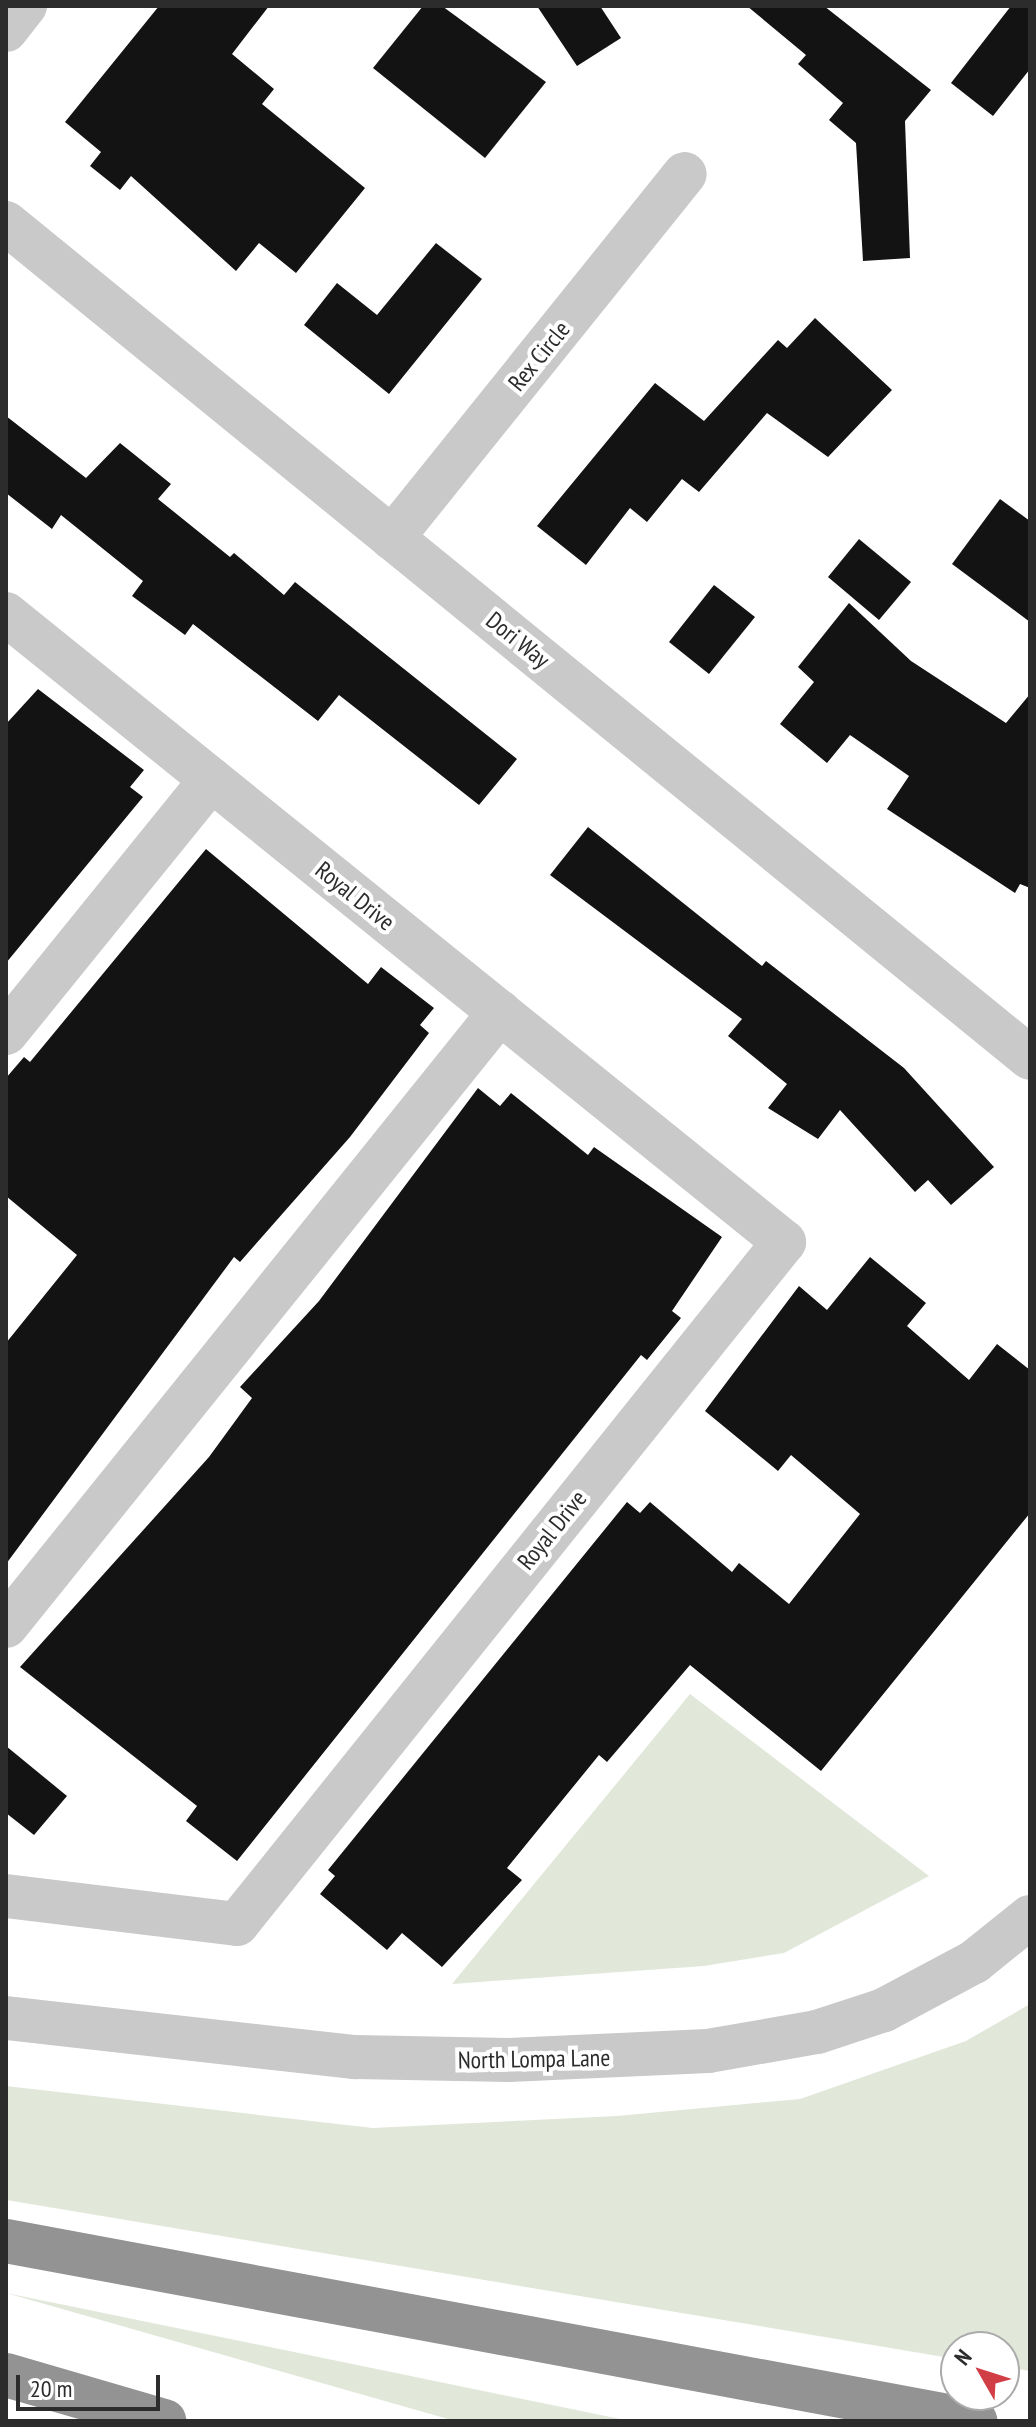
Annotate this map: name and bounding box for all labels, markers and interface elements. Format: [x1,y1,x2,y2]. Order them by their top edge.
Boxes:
street label: Rex Circle [502,315,576,397]
street label: Dori Way [480,606,556,674]
street label: Royal Drive [310,855,400,937]
street label: Royal Drive [511,1485,593,1575]
street label: North Lompa Lane [458,2043,610,2075]
north arrow [940,2331,1020,2411]
text: N [948,2344,978,2371]
scale bar [20,2359,164,2409]
text: 20 m [30,2373,72,2404]

